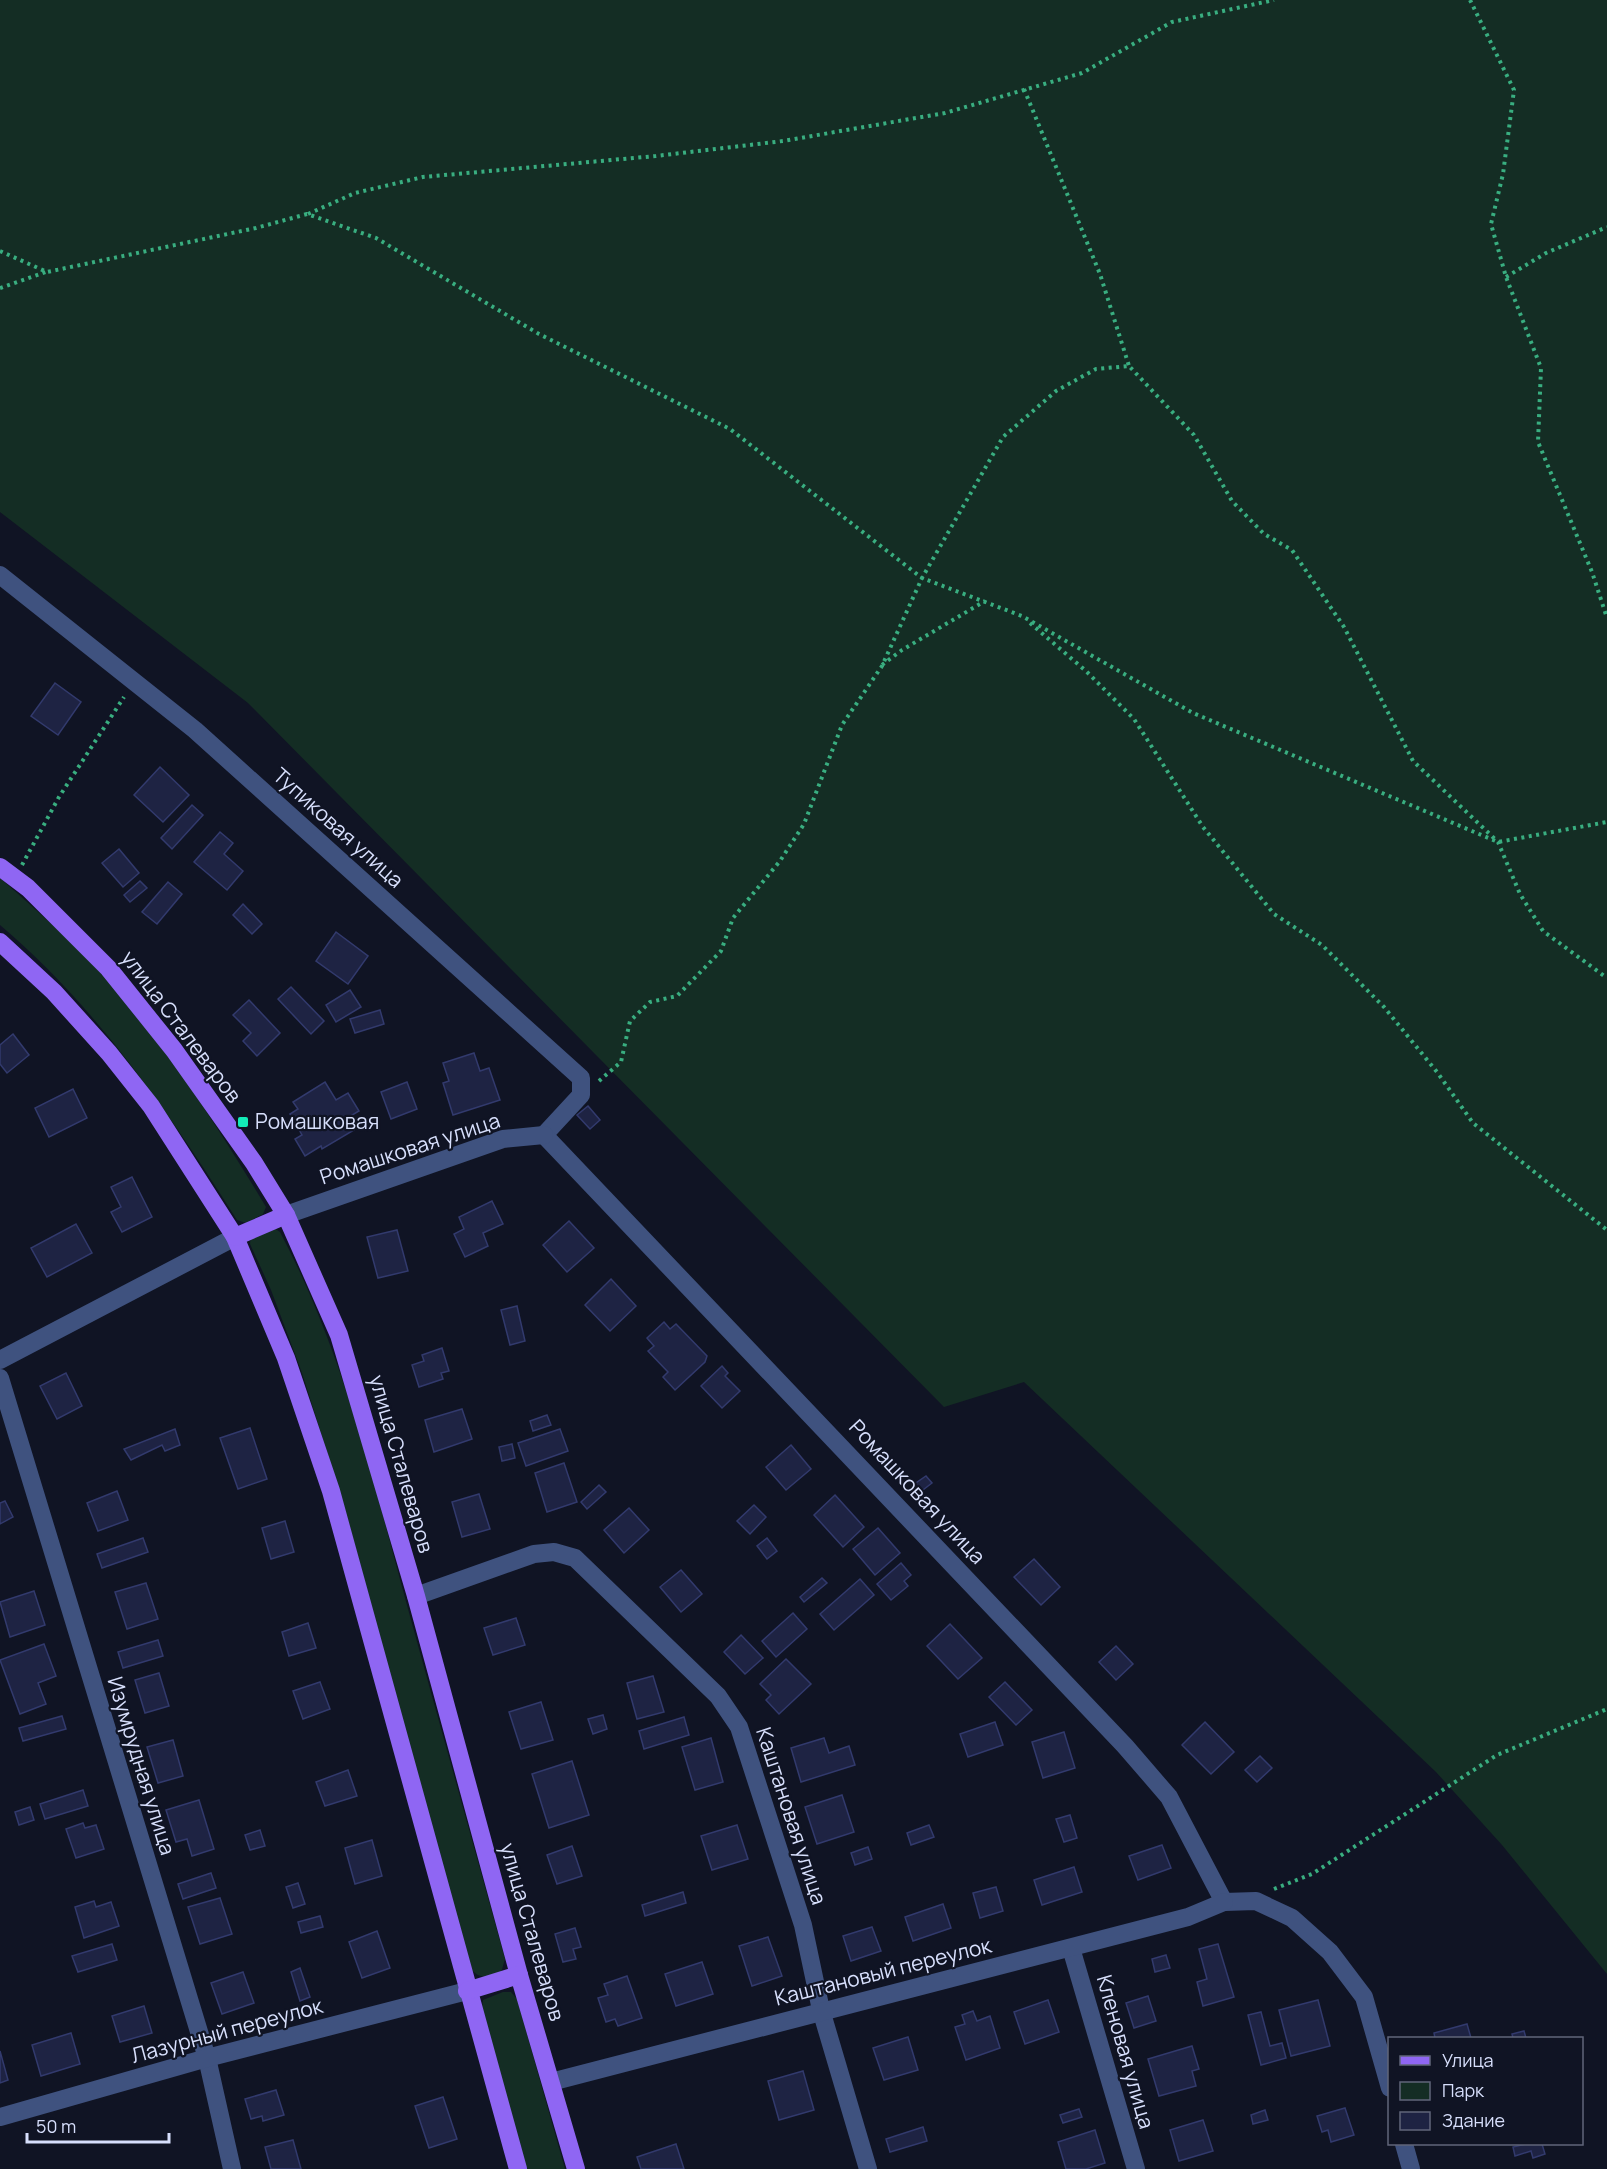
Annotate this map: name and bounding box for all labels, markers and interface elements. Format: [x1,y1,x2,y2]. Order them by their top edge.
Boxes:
street label: Тупиковая улица [267,761,410,893]
street label: улица Сталеваров [115,945,248,1108]
street label: Ромашковая улица [316,1106,503,1190]
place label: Ромашковая [255,1107,379,1135]
marker: Ромашковая [236,1115,250,1129]
street label: улица Сталеваров [363,1372,441,1556]
street label: Ромашковая улица [843,1413,992,1570]
street label: Изумрудная улица [102,1673,182,1858]
street label: Каштановая улица [750,1723,834,1908]
street label: улица Сталеваров [494,1840,572,2024]
street label: Каштановый переулок [771,1930,995,2012]
street label: Кленовая улица [1091,1972,1161,2132]
street label: Лазурный переулок [128,1991,326,2069]
legend [1388,2037,1583,2145]
text: Улица [1442,2048,1494,2072]
text: Парк [1442,2078,1485,2102]
scale bar [27,2106,170,2144]
text: Здание [1442,2108,1505,2132]
text: 50 m [36,2114,76,2138]

